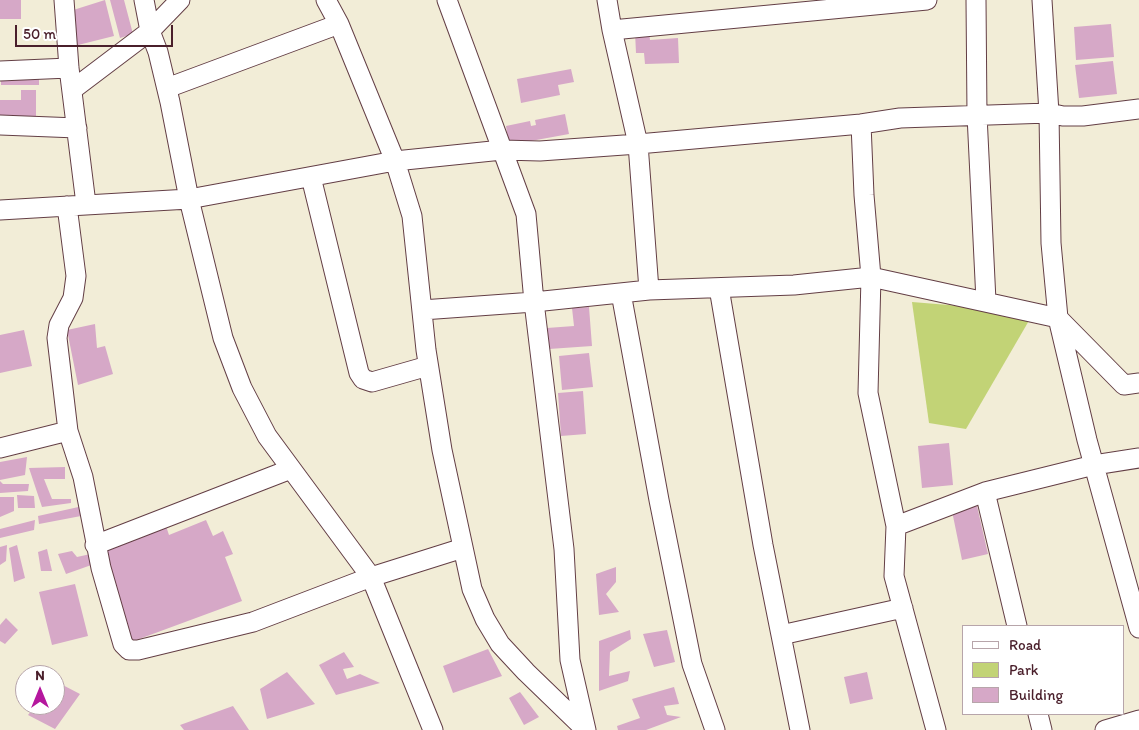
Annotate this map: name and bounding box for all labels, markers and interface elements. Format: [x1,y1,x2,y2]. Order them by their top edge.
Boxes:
scale bar [18,15,175,47]
text: 50 m [23,25,56,43]
legend [962,625,1124,715]
text: Road [1009,636,1041,654]
text: Park [1009,661,1039,679]
north arrow [15,665,65,715]
text: N [35,667,45,684]
text: Building [1009,686,1063,704]

